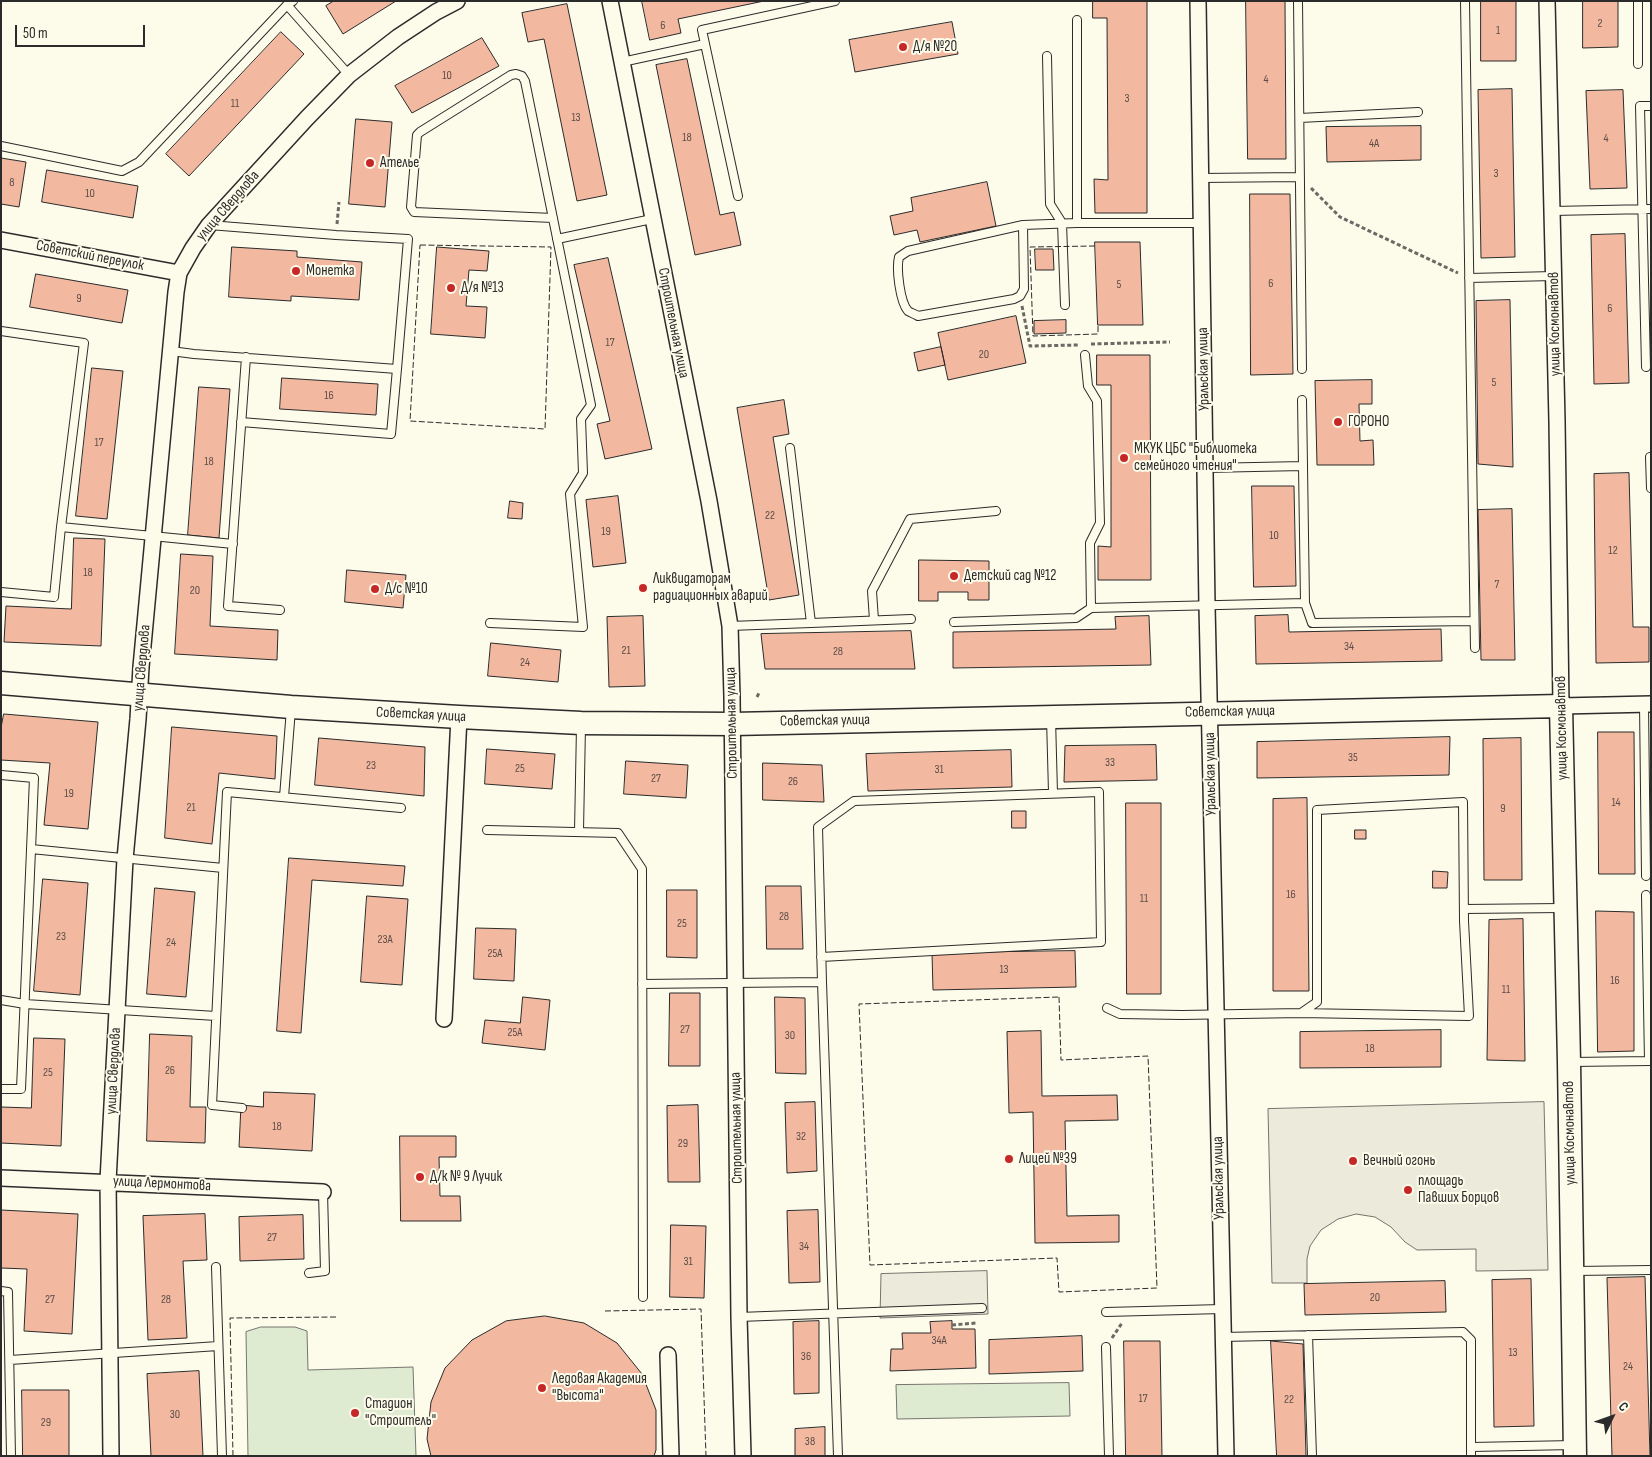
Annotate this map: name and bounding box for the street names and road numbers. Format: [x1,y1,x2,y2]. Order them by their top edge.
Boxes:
street label: улица Свердлова [193,167,263,245]
street label: Советский переулок [35,237,145,275]
street label: Строительная улица [653,266,693,380]
street label: улица Космонавтов [1545,272,1565,376]
street label: Уральская улица [1194,327,1214,411]
street label: улица Свердлова [129,624,155,712]
street label: Строительная улица [722,667,742,779]
street label: улица Космонавтов [1552,676,1572,780]
street label: Советская улица [1185,702,1275,722]
street label: Советская улица [376,704,466,726]
street label: Советская улица [780,711,870,731]
street label: Уральская улица [1201,732,1221,816]
street label: улица Свердлова [103,1027,125,1115]
street label: Строительная улица [727,1072,747,1184]
street label: улица Космонавтов [1560,1081,1580,1185]
street label: Уральская улица [1209,1136,1229,1220]
street label: улица Лермонтова [113,1172,211,1196]

